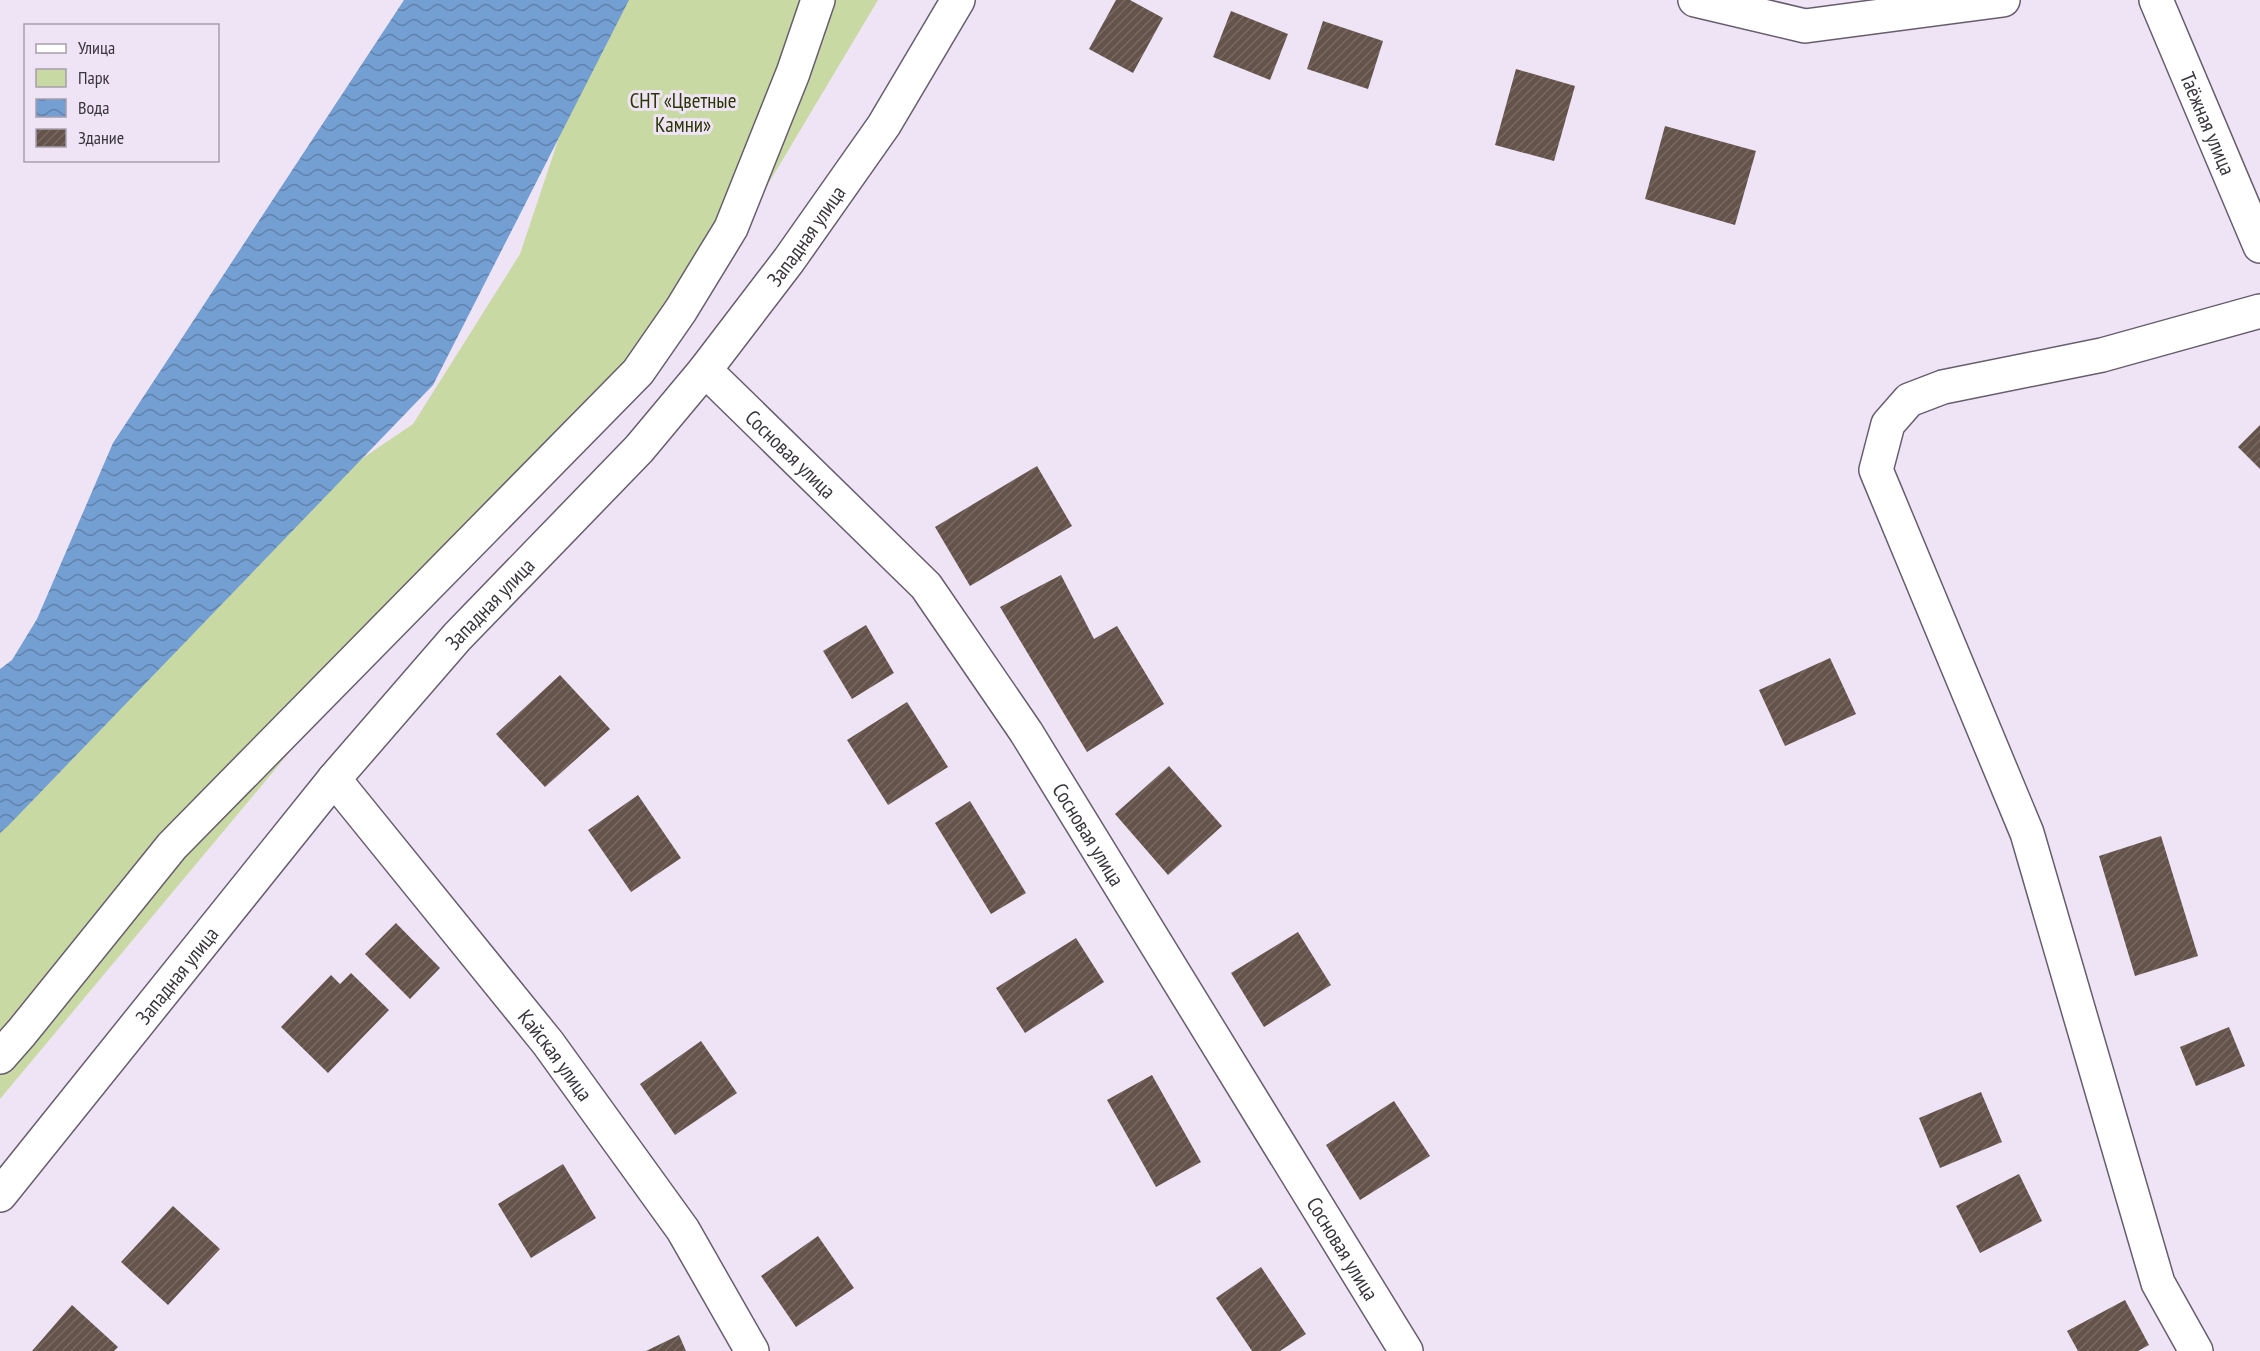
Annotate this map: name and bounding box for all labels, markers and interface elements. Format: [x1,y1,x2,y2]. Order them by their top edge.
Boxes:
legend [24,24,219,162]
text: Улица [78,36,115,59]
text: Парк [78,66,109,89]
street label: Таёжная улица [2175,68,2242,179]
park label: СНТ «Цветные Камни» [630,87,736,138]
text: Вода [78,96,109,119]
text: Здание [78,126,124,149]
street label: Западная улица [761,180,851,291]
street label: Сосновая улица [740,404,842,504]
street label: Западная улица [439,552,540,655]
street label: Сосновая улица [1047,778,1131,891]
street label: Западная улица [129,921,224,1029]
street label: Кайская улица [513,1004,599,1106]
street label: Сосновая улица [1301,1192,1385,1305]

